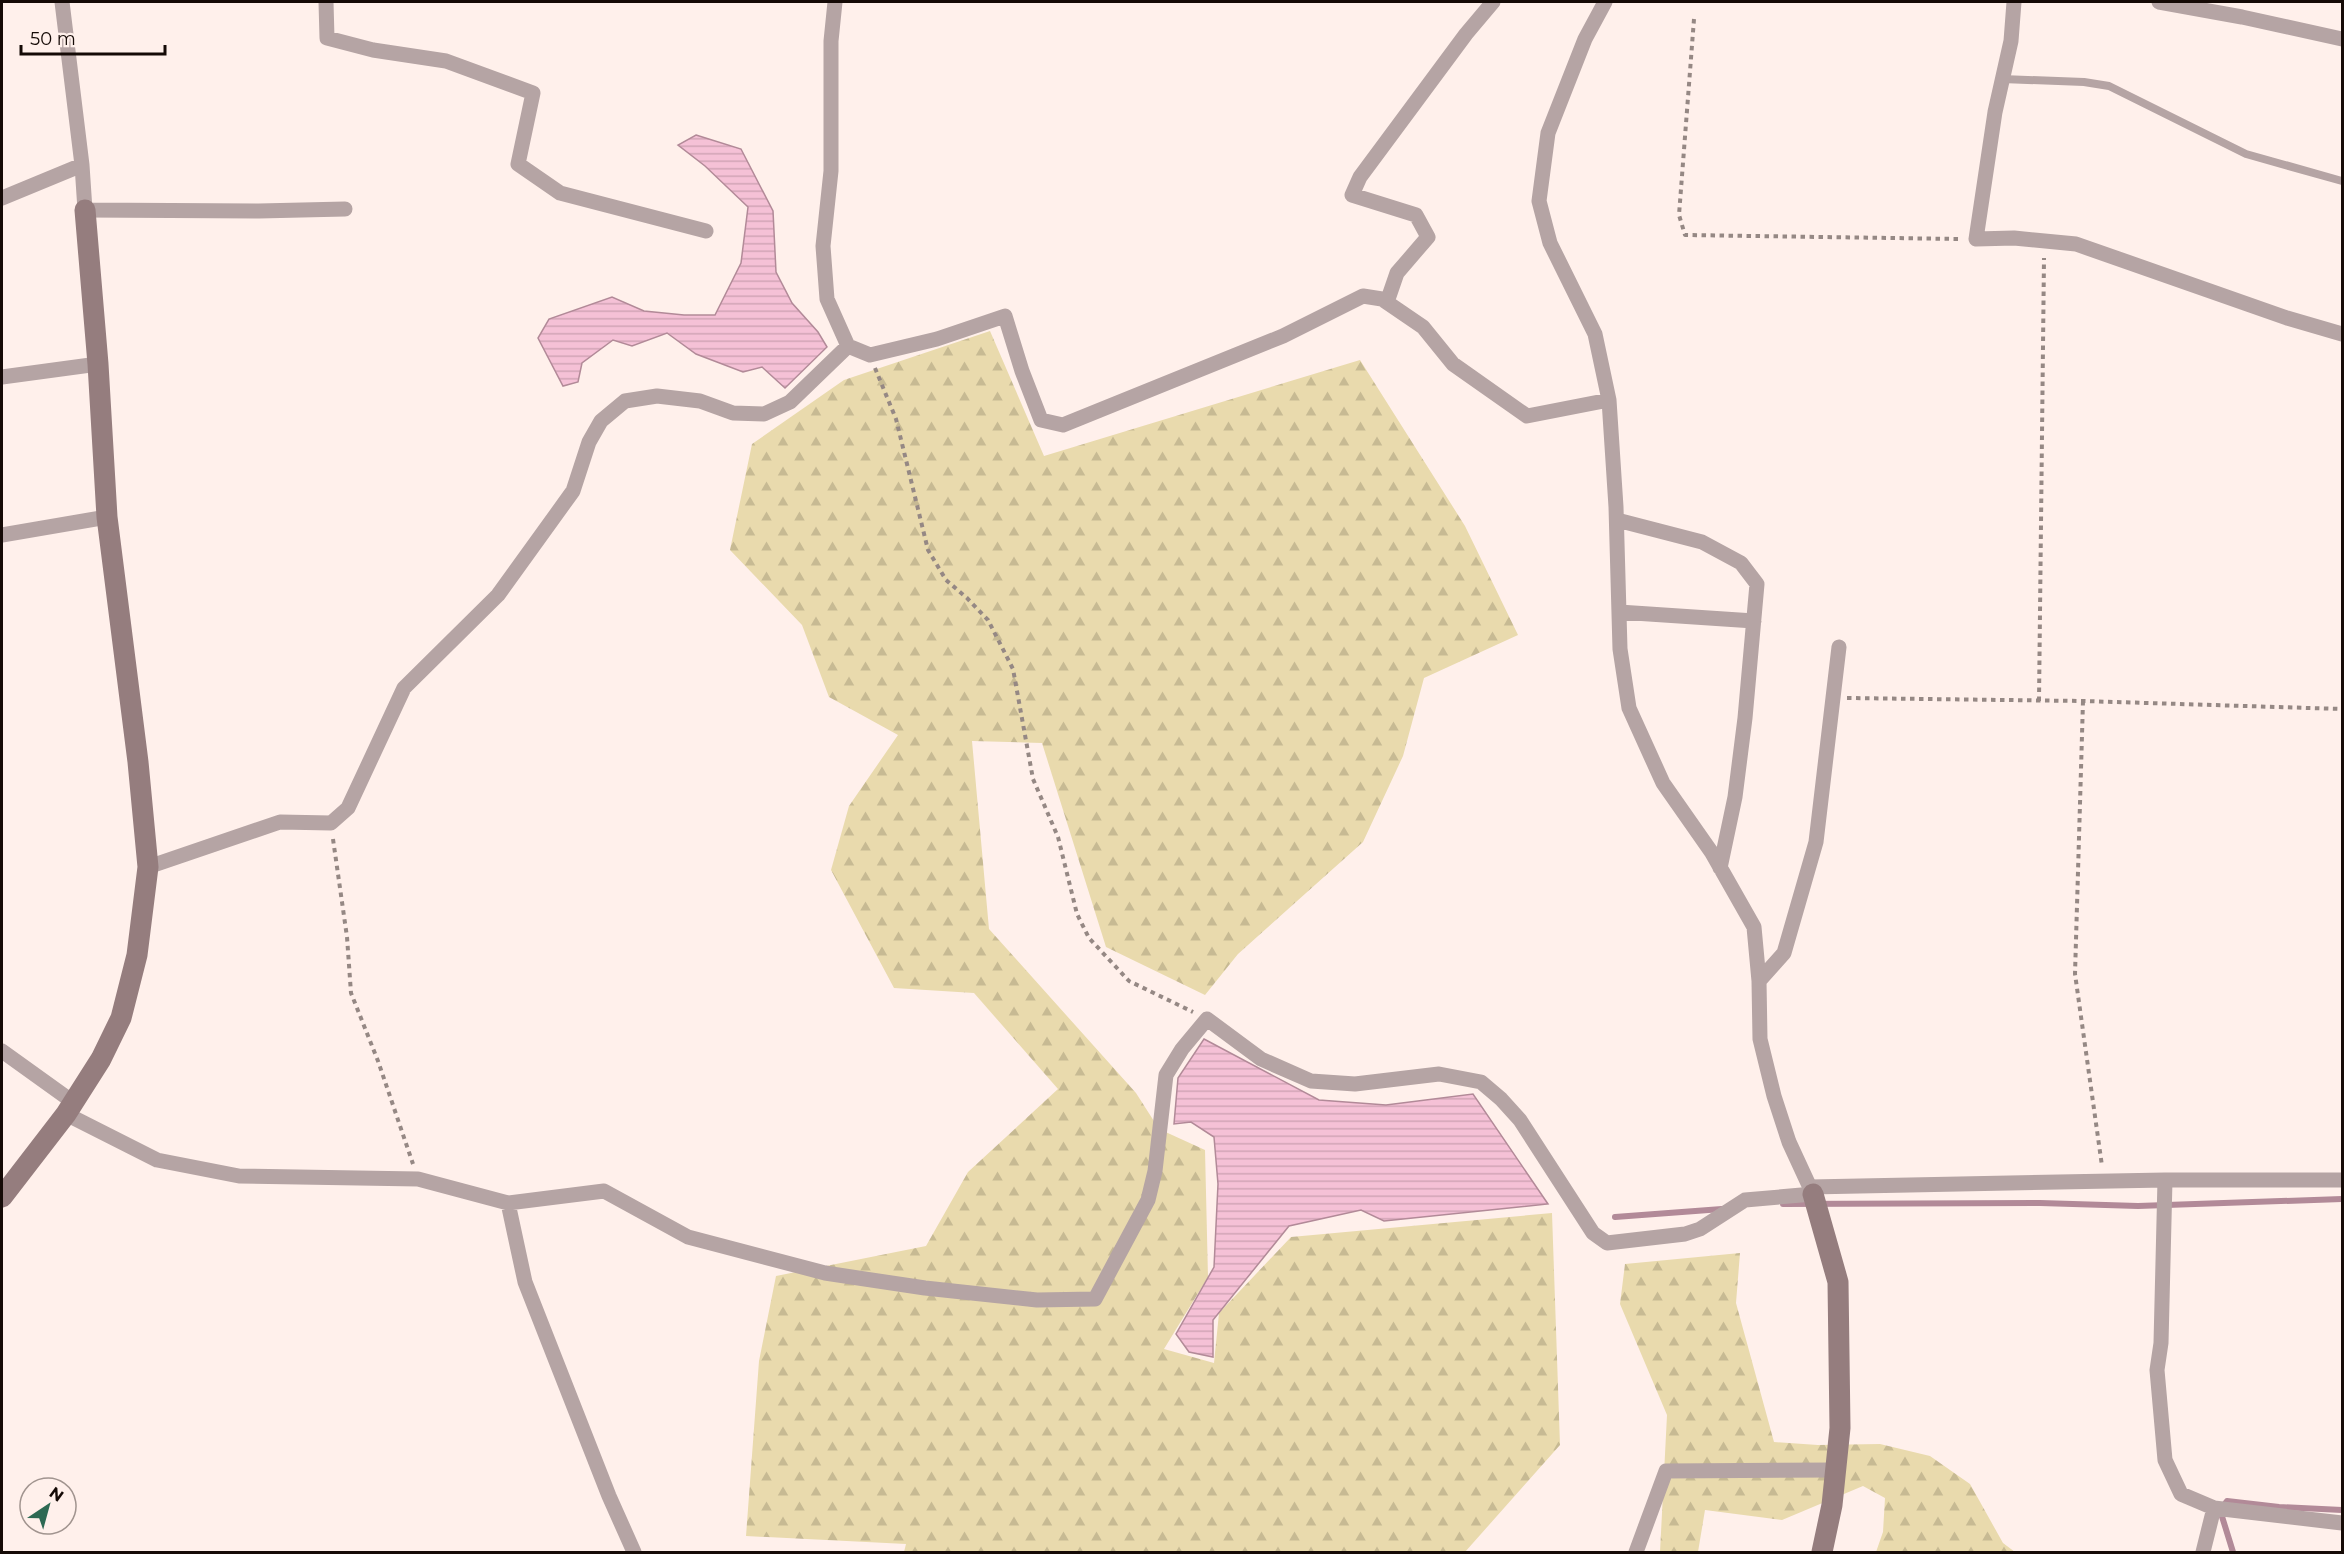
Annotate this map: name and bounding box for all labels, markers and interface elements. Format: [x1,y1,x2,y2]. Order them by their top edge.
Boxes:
scale bar [21,18,165,56]
text: 50 m [30,28,76,50]
north arrow [18,1476,78,1536]
text: N [46,1483,67,1506]

